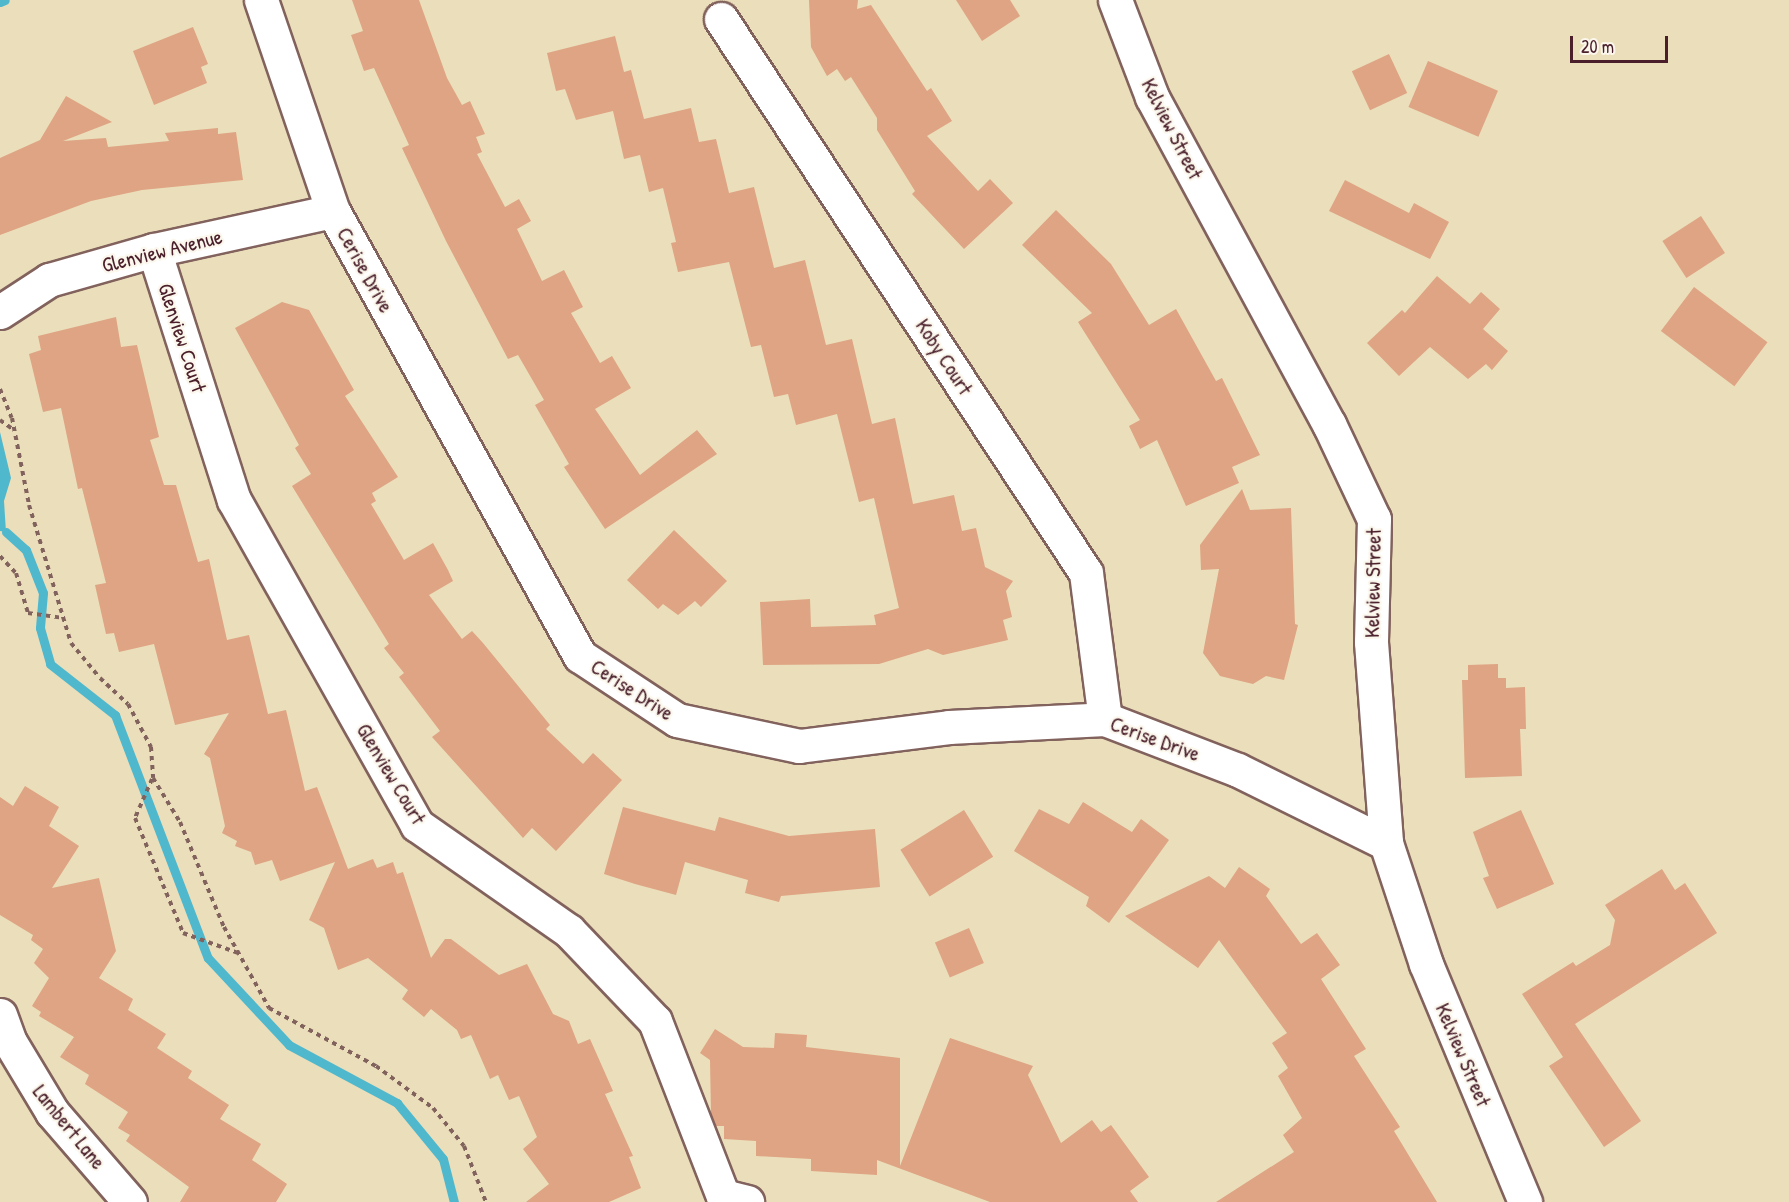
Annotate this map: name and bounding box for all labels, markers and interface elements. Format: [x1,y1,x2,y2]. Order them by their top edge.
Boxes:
scale bar [1573,24,1670,62]
text: 20 m [1581,34,1614,59]
street label: Kelview Street [1136,74,1208,184]
street label: Cerise Drive [331,223,399,317]
street label: Glenview Avenue [99,224,225,278]
street label: Glenview Court [153,280,211,396]
street label: Koby Court [910,314,978,400]
street label: Kelview Street [1359,528,1387,638]
street label: Cerise Drive [586,654,678,726]
street label: Cerise Drive [1107,711,1203,767]
street label: Glenview Court [351,719,431,829]
street label: Kelview Street [1430,1000,1496,1110]
street label: Lambert Lane [27,1080,111,1174]

